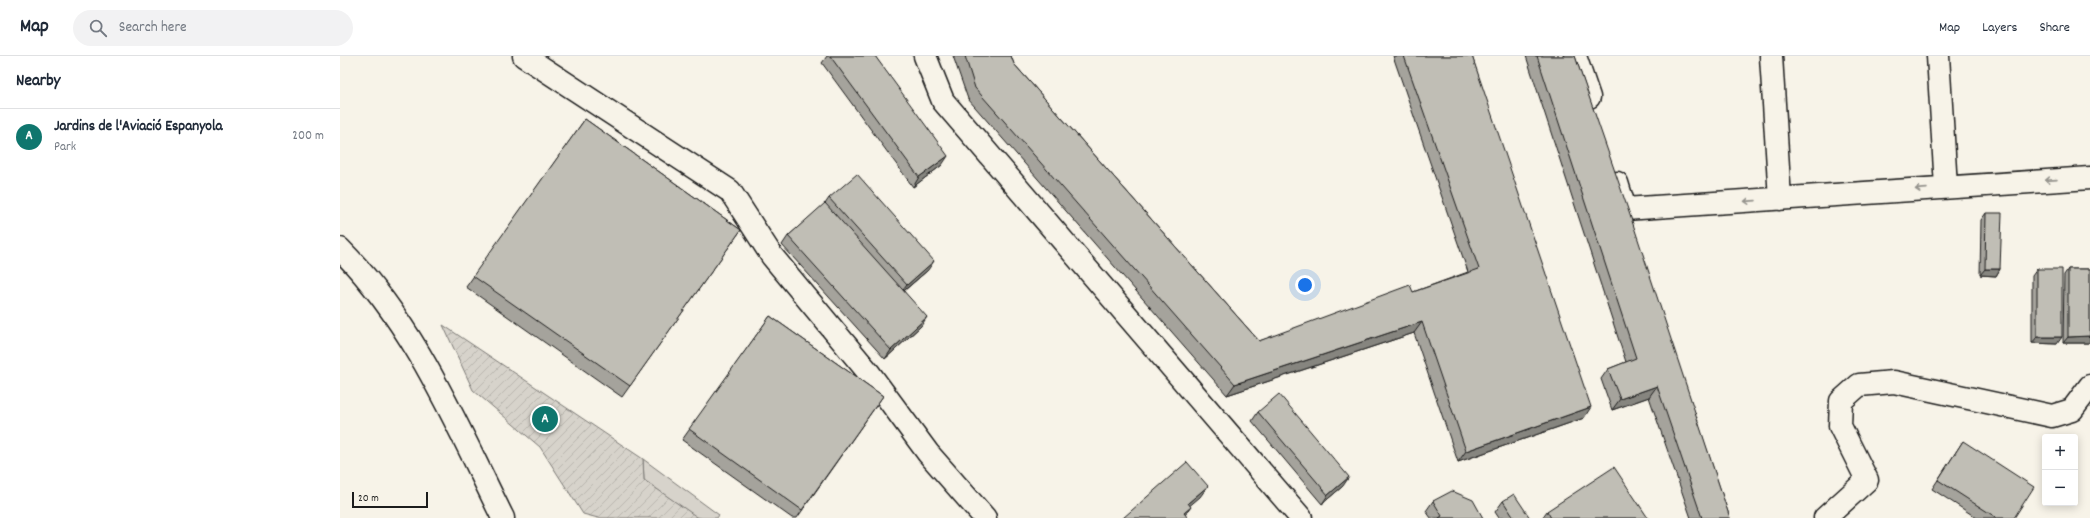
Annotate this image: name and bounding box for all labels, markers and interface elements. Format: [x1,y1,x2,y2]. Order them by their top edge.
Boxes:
search box [73,10,353,46]
text: Map [20,14,49,41]
icon: search [87,17,109,39]
text: Search here [119,17,187,39]
text: Map [1939,18,1960,38]
text: Layers [1982,18,2017,38]
text: Share [2039,18,2070,38]
text: Nearby [16,70,60,94]
text: Jardins de l'Aviació Espanyola [54,116,223,138]
text: A [25,127,33,146]
text: 200 m [292,127,324,146]
text: Park [54,138,76,157]
one-way arrow [2045,177,2058,184]
one-way arrow [1915,186,1928,193]
one-way arrow [1744,197,1757,204]
your location [1295,275,1315,295]
pin: A [532,404,558,434]
map controls [2042,434,2078,506]
button: + [2042,434,2078,470]
button: − [2042,470,2078,506]
scale bar [352,490,428,509]
text: 20 m [358,491,379,507]

